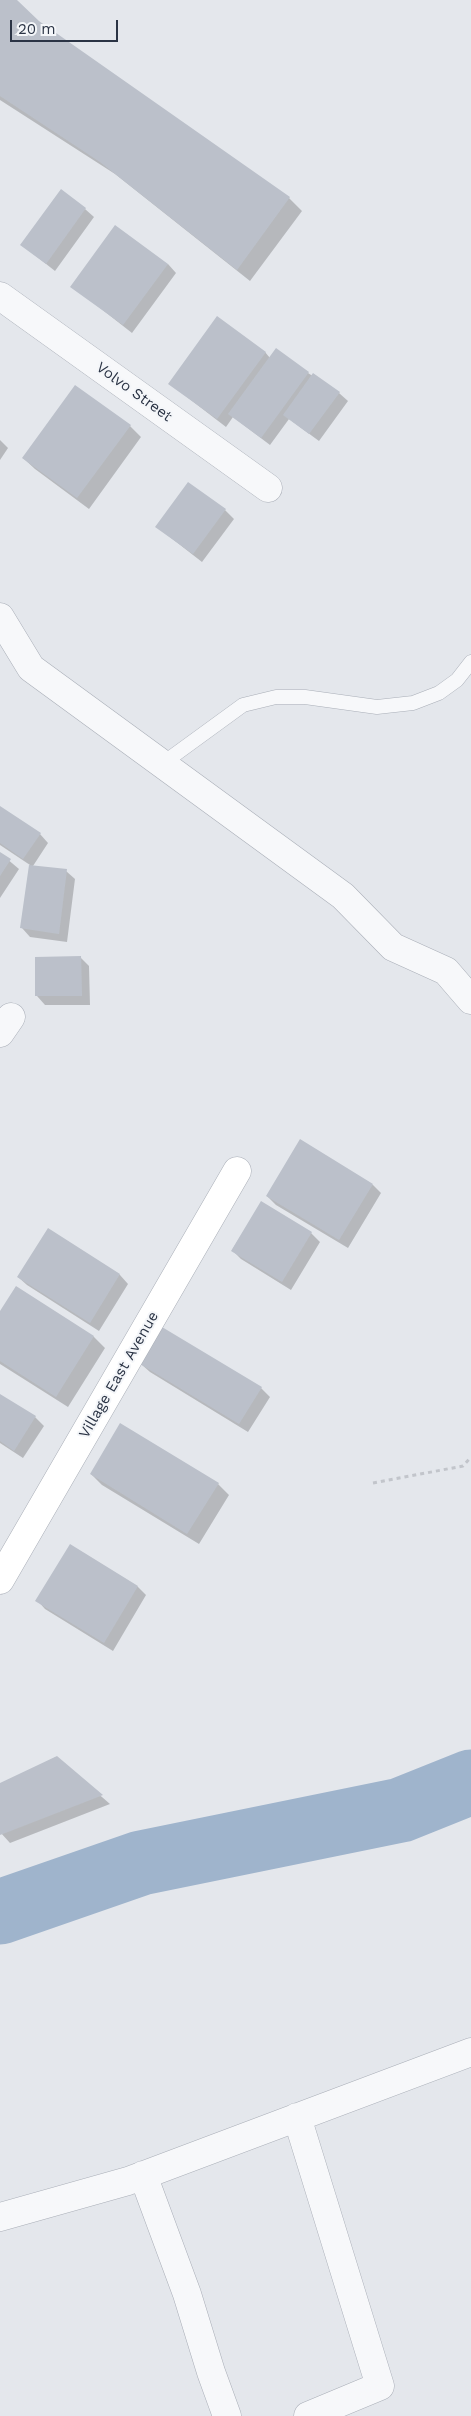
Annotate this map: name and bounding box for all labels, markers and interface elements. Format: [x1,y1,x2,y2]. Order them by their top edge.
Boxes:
scale bar [12,10,120,42]
text: 20 m [18,20,56,38]
street label: Volvo Street [93,358,175,426]
street label: Village East Avenue [75,1308,163,1442]

